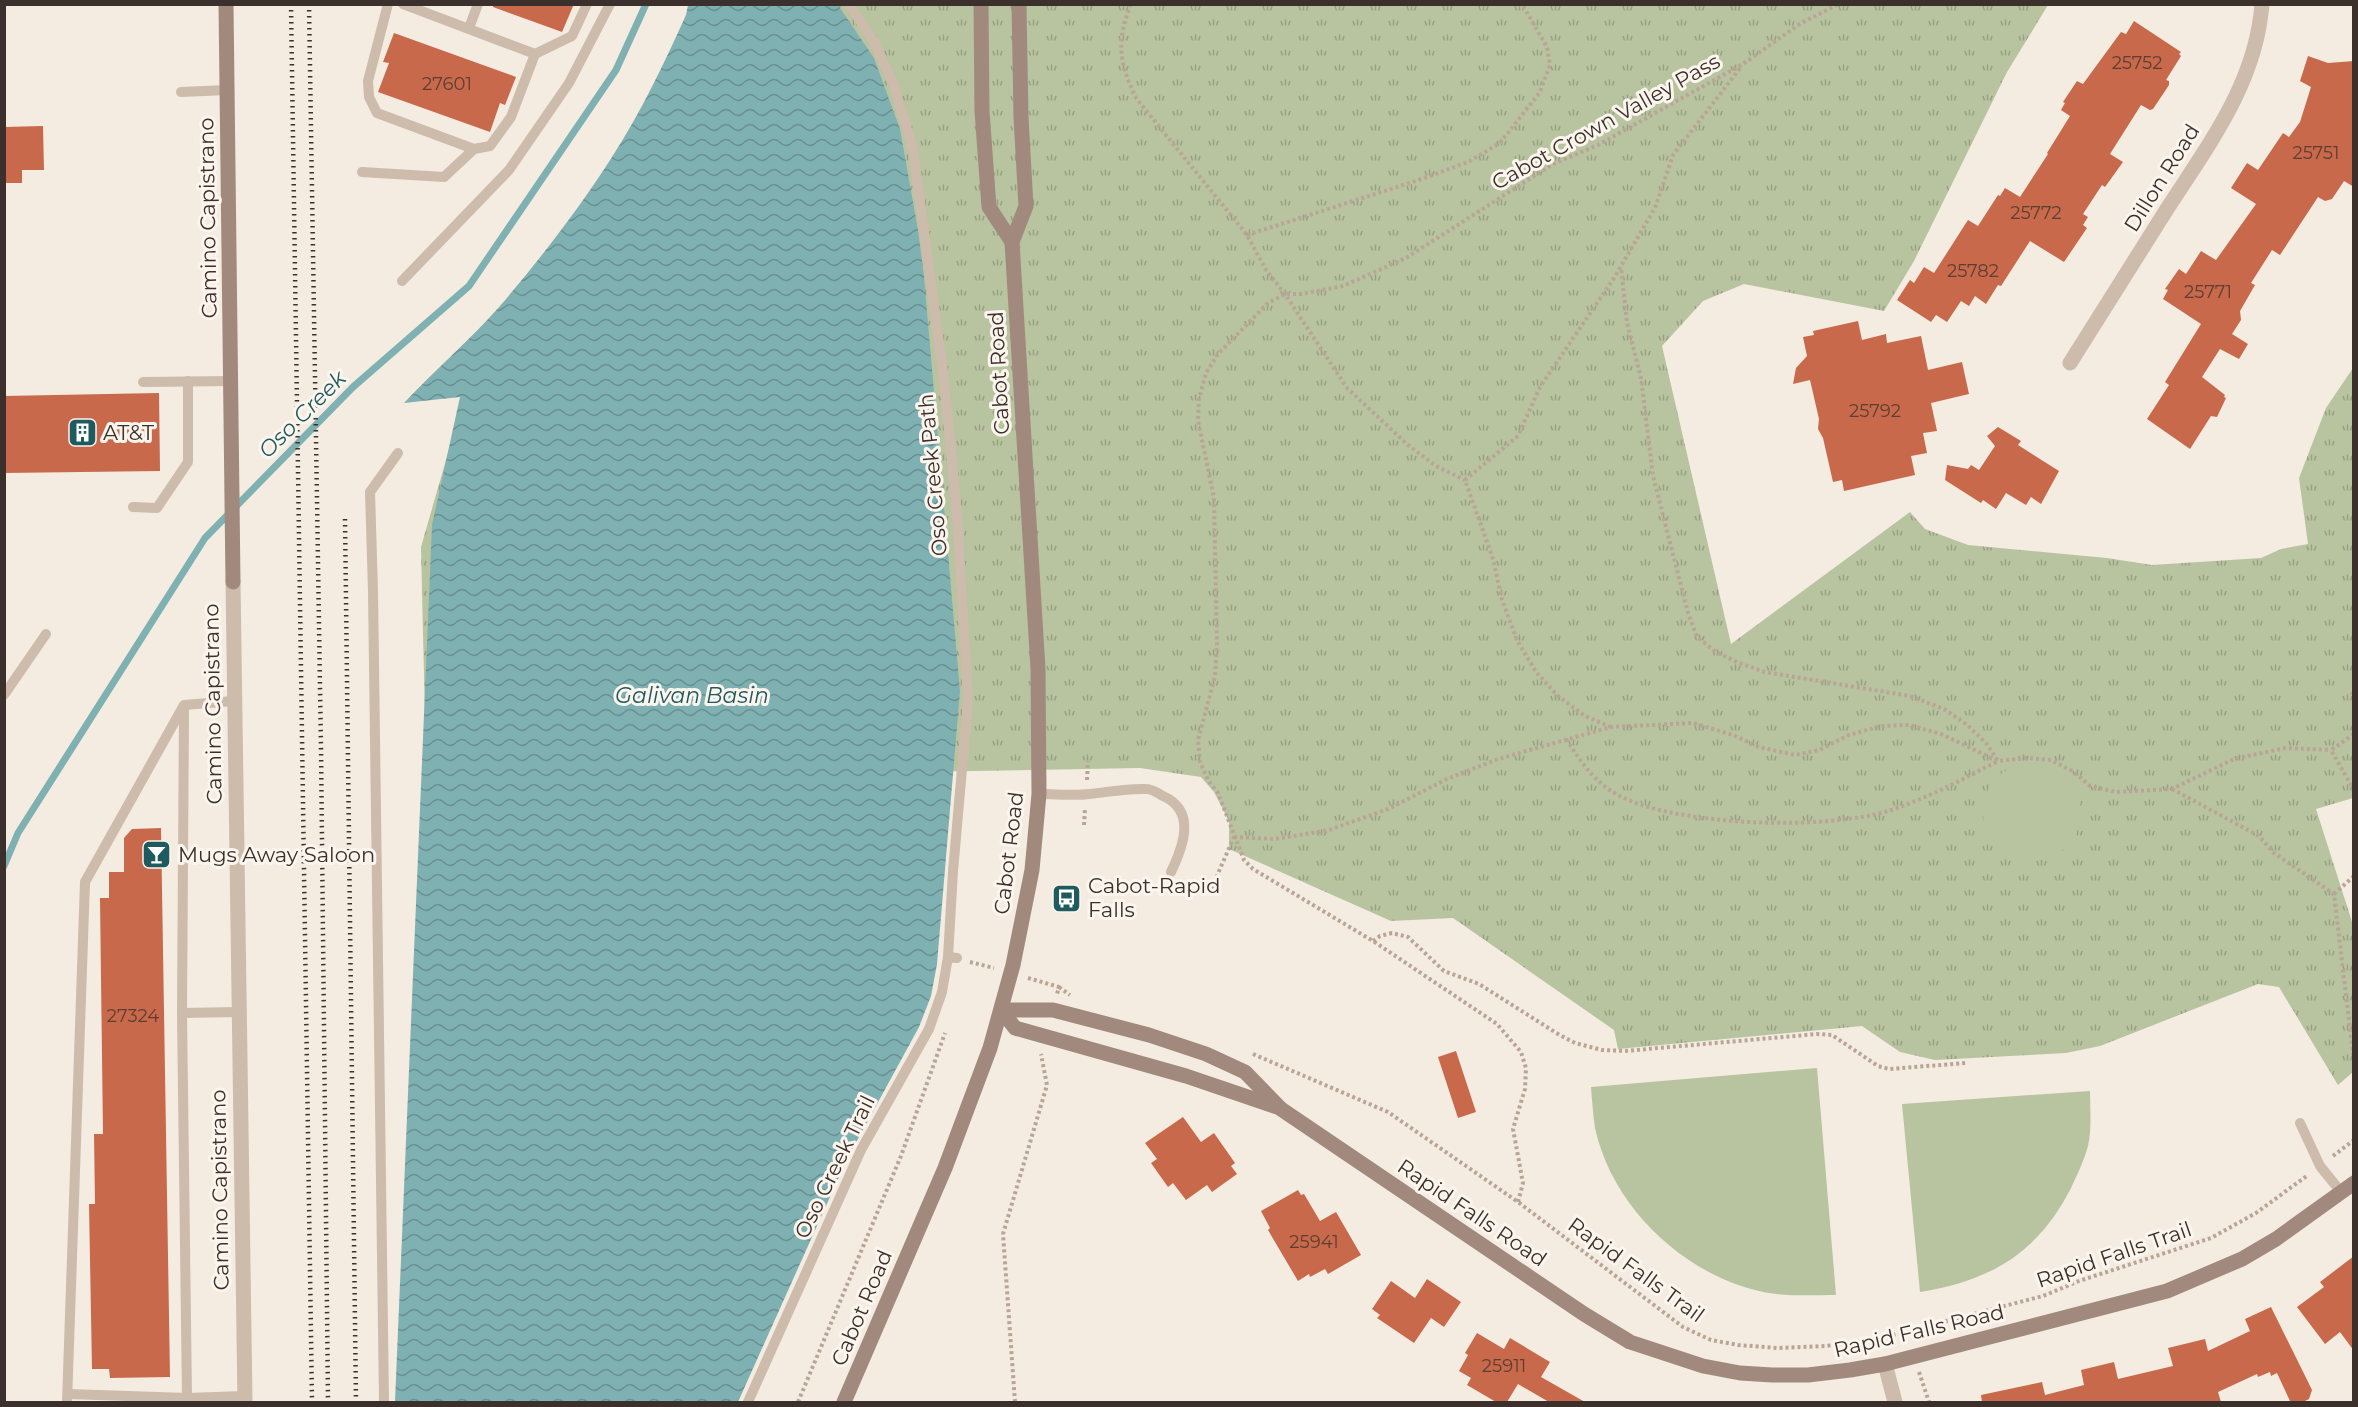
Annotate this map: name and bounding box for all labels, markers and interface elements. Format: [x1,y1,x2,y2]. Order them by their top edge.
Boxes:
street label: Cabot Crown Valley Pass [1487,48,1724,195]
house number: 25752 [2112,52,2162,74]
house number: 27601 [422,73,472,95]
street label: Camino Capistrano [193,117,222,319]
street label: Dillon Road [2119,119,2205,236]
house number: 25751 [2292,142,2340,164]
house number: 25772 [2010,202,2062,224]
house number: 25782 [1947,260,1999,282]
house number: 25771 [2184,281,2232,303]
street label: Cabot Road [983,311,1014,435]
water label: Oso Creek [253,364,352,464]
street label: Oso Creek Path [913,393,952,557]
house number: 25792 [1849,400,1901,422]
building icon: AT&T [66,417,98,449]
place label: AT&T [103,420,154,445]
street label: Camino Capistrano [198,603,227,805]
water label: Galivan Basin [615,682,769,709]
street label: Cabot Road [989,790,1028,916]
bar icon: Mugs Away Saloon [141,839,173,871]
place label: Mugs Away Saloon [178,842,375,867]
place label: Cabot-Rapid Falls [1088,873,1220,922]
bus stop icon: Cabot-Rapid Falls [1051,882,1083,914]
house number: 27324 [107,1005,159,1027]
street label: Camino Capistrano [205,1089,234,1291]
street label: Oso Creek Trail [789,1091,880,1242]
street label: Rapid Falls Road [1393,1153,1552,1272]
street label: Rapid Falls Trail [1563,1212,1709,1327]
street label: Rapid Falls Trail [2033,1216,2195,1293]
house number: 25941 [1289,1231,1339,1253]
street label: Cabot Road [826,1246,897,1370]
street label: Rapid Falls Road [1831,1299,2007,1362]
house number: 25911 [1482,1355,1526,1377]

